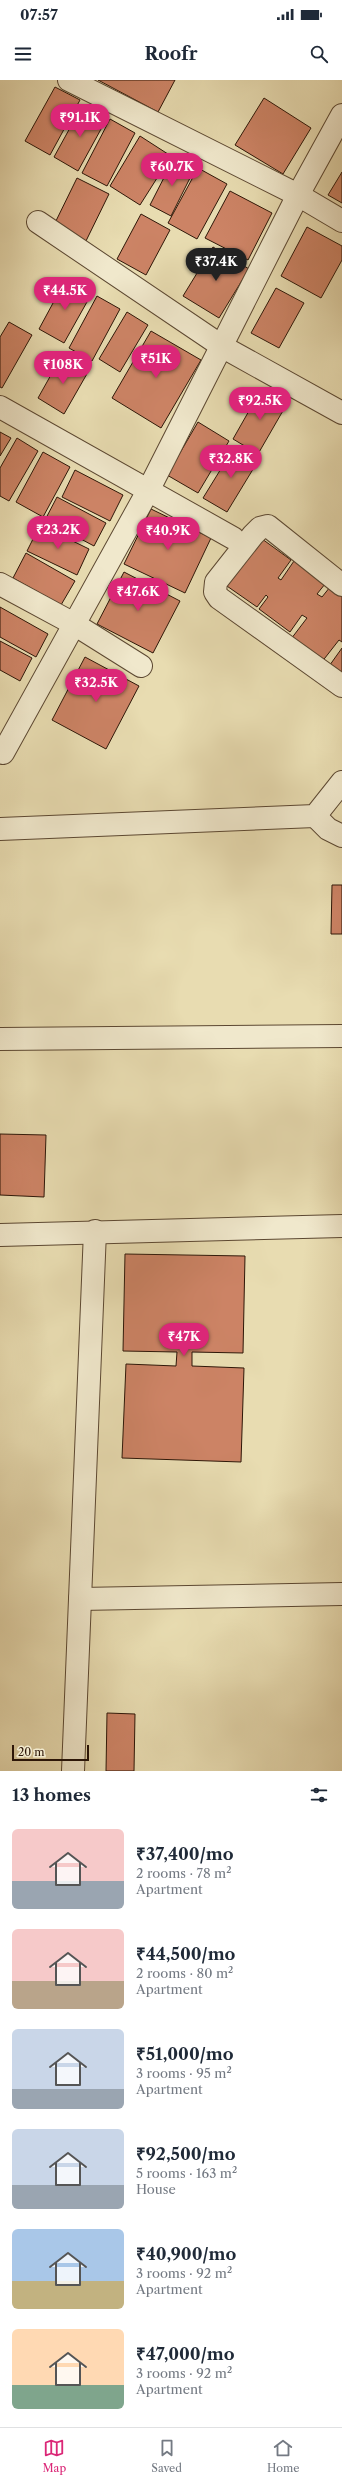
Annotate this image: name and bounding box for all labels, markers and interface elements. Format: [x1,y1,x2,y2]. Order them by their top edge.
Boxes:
text: 07:57 [20,5,58,24]
icon: menu [12,43,34,65]
text: Roofr [145,43,197,65]
icon: search [308,43,330,65]
pin: ₹91.1K [47,104,113,138]
text: ₹91.1K [60,109,100,125]
pin: ₹60.7K [139,153,205,187]
text: ₹60.7K [150,158,194,174]
pin: ₹37.4K [183,248,249,282]
text: ₹37.4K [195,253,237,269]
pin: ₹44.5K [32,277,98,311]
text: ₹44.5K [43,282,87,298]
pin: ₹51K [132,345,180,379]
text: ₹51K [141,350,171,366]
pin: ₹108K [35,351,91,385]
text: ₹108K [43,356,83,372]
pin: ₹92.5K [227,387,293,421]
text: ₹92.5K [238,392,282,408]
pin: ₹32.8K [198,445,264,479]
text: ₹32.8K [209,450,253,466]
pin: ₹23.2K [25,516,91,550]
pin: ₹40.9K [135,517,201,551]
text: ₹23.2K [36,521,80,537]
text: ₹40.9K [146,522,190,538]
pin: ₹47.6K [105,578,171,612]
text: ₹47.6K [117,583,159,599]
pin: ₹32.5K [63,669,129,703]
text: ₹32.5K [74,674,118,690]
pin: ₹47K [160,1323,208,1357]
text: ₹47K [168,1328,200,1344]
scale bar [12,1743,89,1762]
text: 20 m [18,1745,44,1759]
icon: filters [308,1784,330,1806]
text: 13 homes [12,1785,91,1805]
text: ₹37,400/mo [136,1844,234,1864]
icon: home [44,1845,92,1893]
text: 2 rooms · 78 m² [136,1865,232,1881]
text: Apartment [136,1881,203,1897]
text: ₹44,500/mo [136,1944,235,1964]
icon: home [44,1945,92,1993]
text: 2 rooms · 80 m² [136,1965,233,1981]
text: Apartment [136,1981,203,1997]
text: ₹51,000/mo [136,2044,234,2064]
icon: home [44,2045,92,2093]
text: 3 rooms · 95 m² [136,2065,232,2081]
text: Apartment [136,2081,203,2097]
text: ₹92,500/mo [136,2144,235,2164]
icon: home [44,2145,92,2193]
text: 5 rooms · 163 m² [136,2165,237,2181]
text: House [136,2181,176,2197]
text: ₹40,900/mo [136,2244,236,2264]
icon: home [44,2245,92,2293]
text: 3 rooms · 92 m² [136,2265,232,2281]
text: Apartment [136,2281,203,2297]
text: ₹47,000/mo [136,2344,235,2364]
icon: home [44,2345,92,2393]
text: 3 rooms · 92 m² [136,2365,232,2381]
text: Apartment [136,2381,203,2397]
tab: Map [43,2437,66,2475]
tab: Saved [151,2437,182,2475]
tab: Home [267,2437,299,2475]

